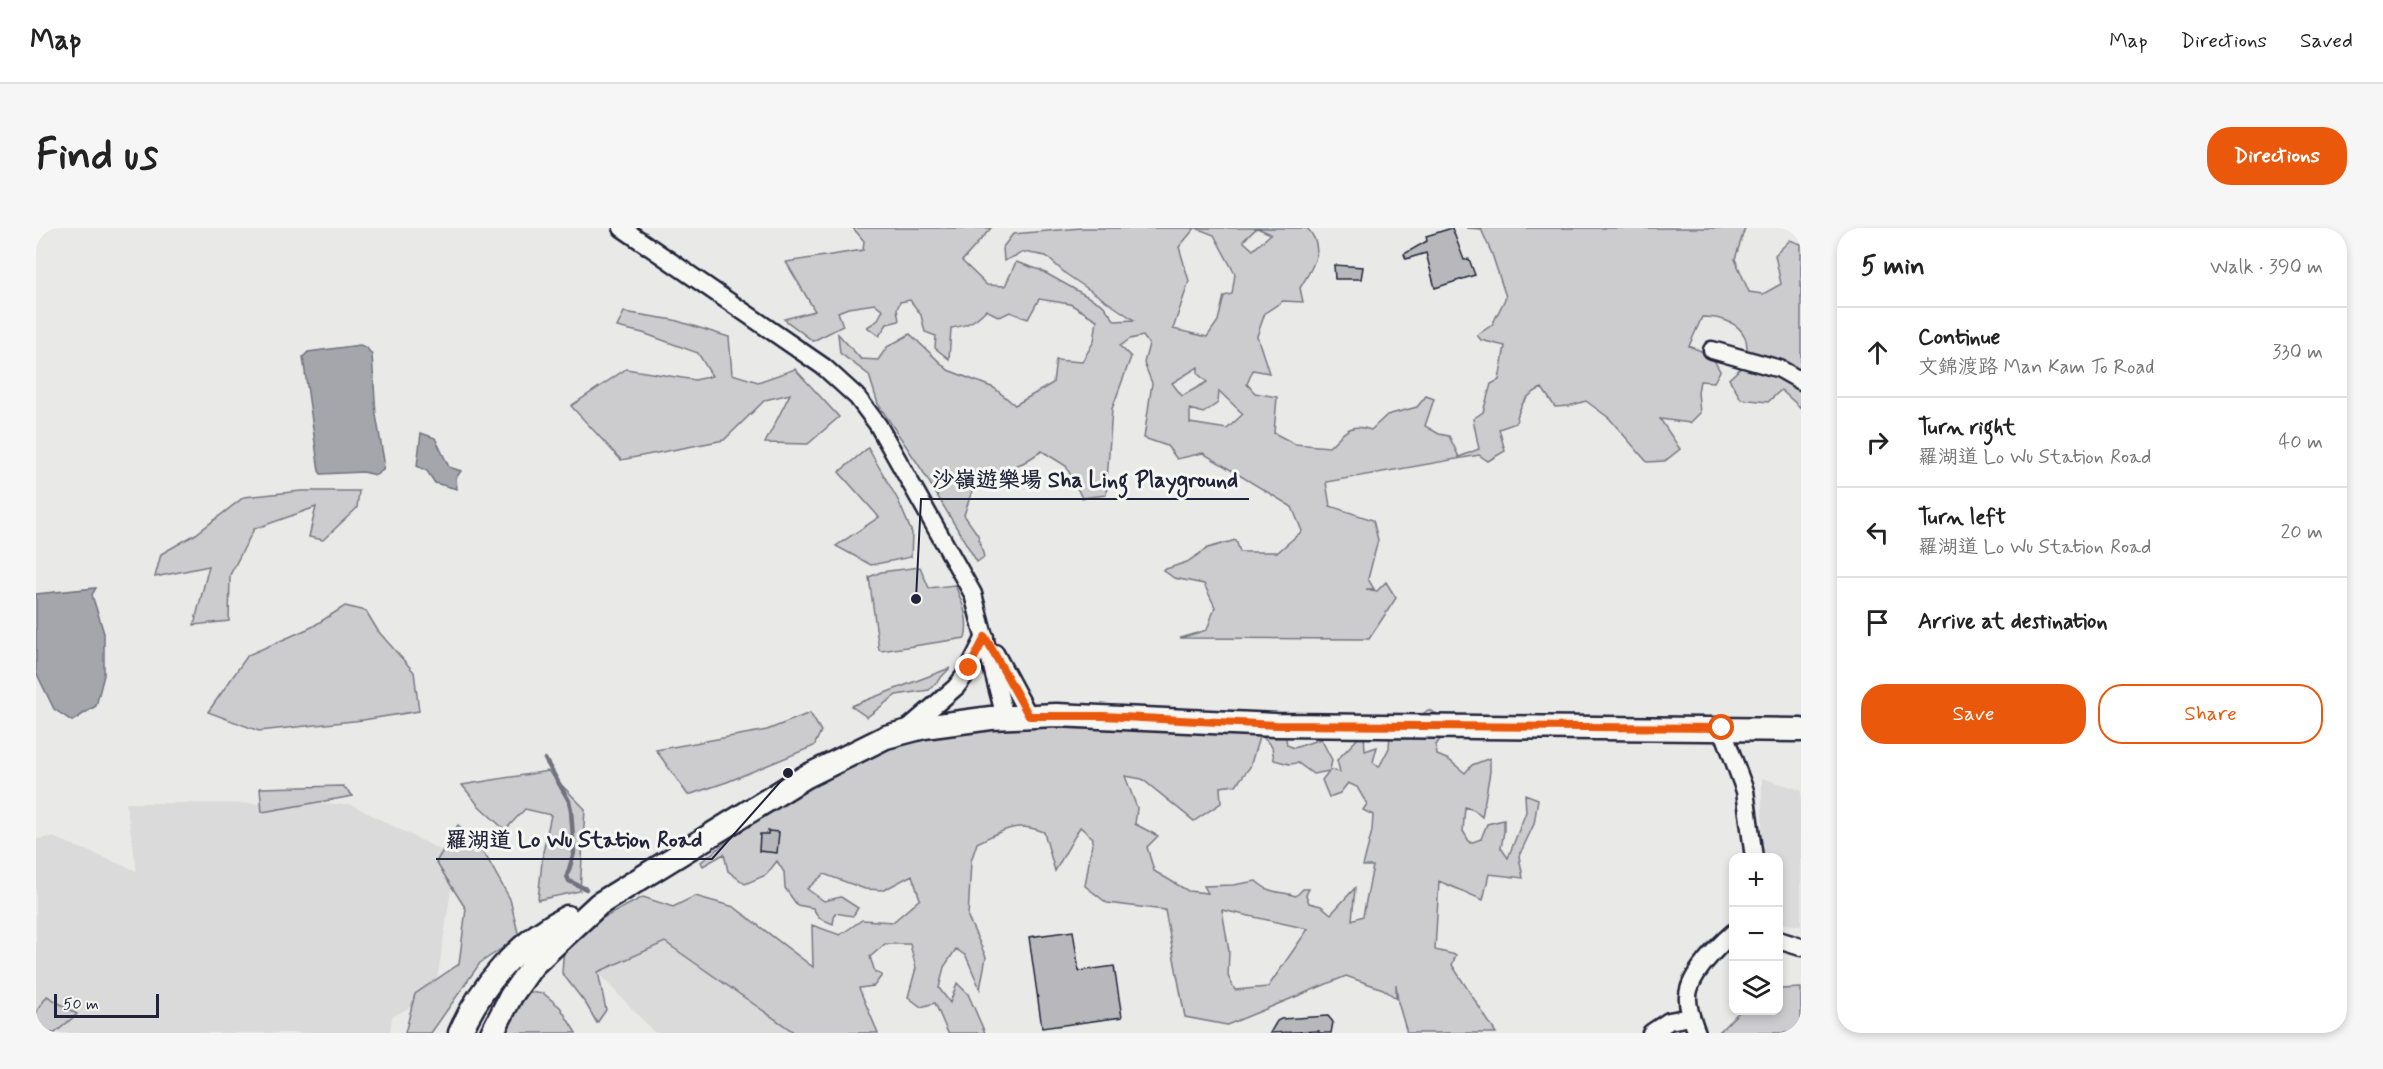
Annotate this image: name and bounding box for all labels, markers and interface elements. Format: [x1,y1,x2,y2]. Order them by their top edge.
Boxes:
text: Map [30,23,81,60]
text: Map [2109,27,2148,55]
text: Directions [2181,27,2267,55]
text: Saved [2300,27,2353,55]
button: Directions [2207,127,2347,185]
text: Find us [36,129,158,184]
text: 5 min [1861,250,1925,284]
text: Walk · 390 m [2210,254,2323,281]
text: Continue [1918,324,2000,352]
icon: ahead [1861,336,1894,369]
text: 330 m [2272,339,2323,366]
text: 文錦渡路 Man Kam To Road [1918,354,2154,381]
text: Turn right [1918,414,2016,442]
icon: right [1861,426,1894,459]
text: 40 m [2279,429,2323,456]
text: 羅湖道 Lo Wu Station Road [1918,444,2152,471]
callout: 沙嶺遊樂場 Sha Ling Playground [921,459,1249,499]
text: 沙嶺遊樂場 Sha Ling Playground [932,467,1238,499]
text: Turn left [1918,504,2006,532]
icon: left [1861,516,1894,549]
text: 20 m [2280,519,2323,546]
text: 羅湖道 Lo Wu Station Road [1918,534,2152,561]
icon: arrive [1861,606,1894,639]
text: Arrive at destination [1918,608,2108,636]
route end [955,654,981,680]
button: Save [1861,684,2086,744]
button: Share [2098,684,2323,744]
route start [1708,714,1734,740]
callout: 羅湖道 Lo Wu Station Road [436,819,712,859]
text: 羅湖道 Lo Wu Station Road [446,827,702,855]
map controls [1729,853,1783,1015]
button: + [1729,853,1783,907]
button: − [1729,907,1783,961]
button: layers [1729,961,1783,1015]
scale bar [54,991,159,1018]
text: 50 m [63,994,99,1015]

